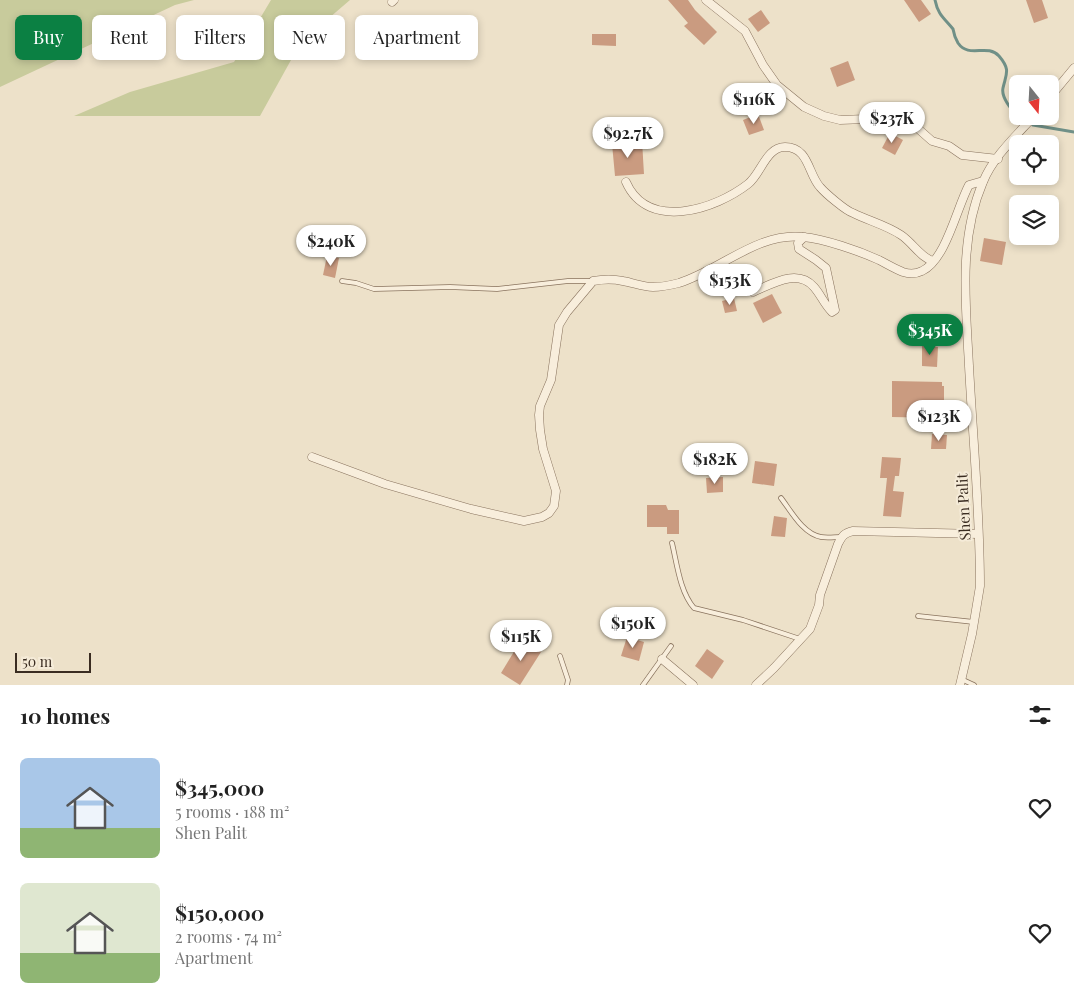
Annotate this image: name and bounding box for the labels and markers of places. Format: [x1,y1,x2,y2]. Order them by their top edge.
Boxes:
pin: $116K [719,82,789,125]
pin: $237K [857,102,927,144]
pin: $92.7K [587,116,669,159]
pin: $240K [296,224,366,267]
pin: $153K [695,264,765,306]
pin: $345K [895,314,965,356]
pin: $123K [904,400,974,442]
pin: $182K [680,442,750,485]
pin: $150K [598,606,668,649]
pin: $115K [486,620,556,662]

